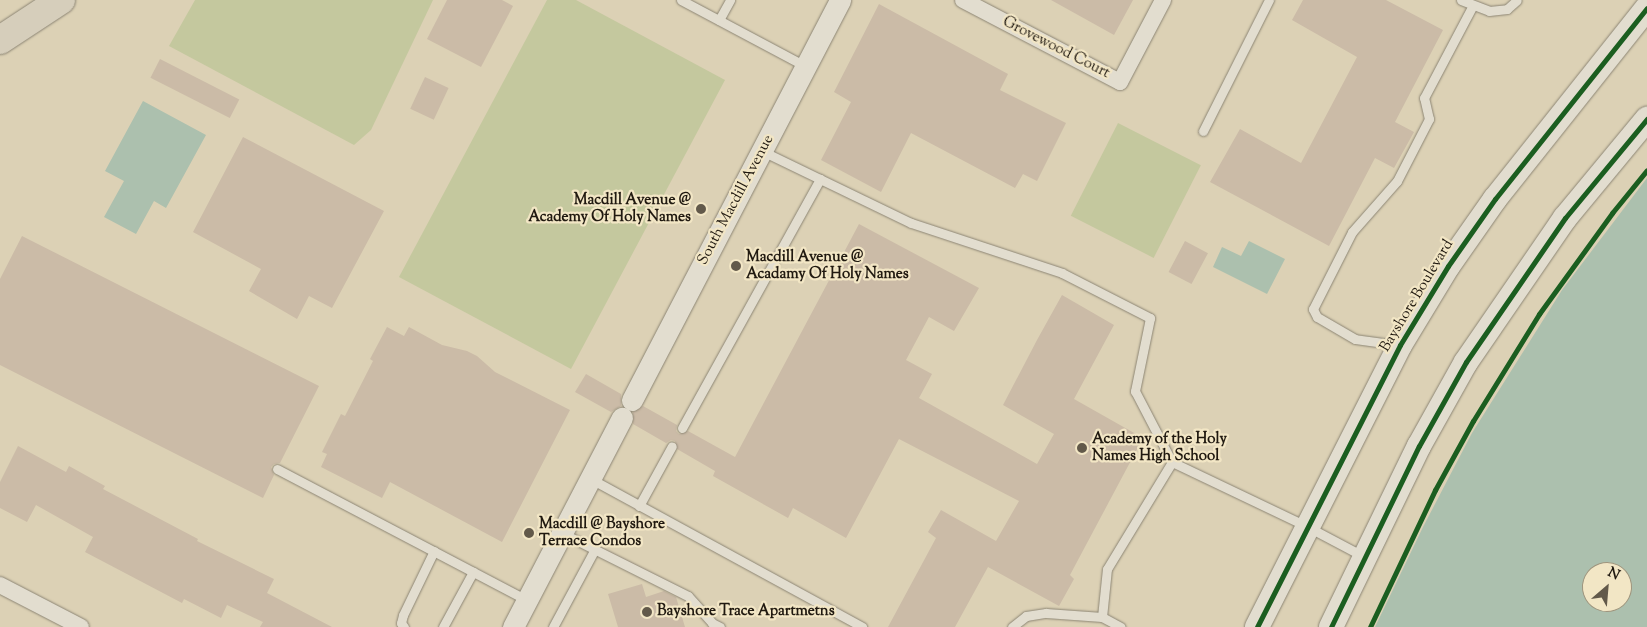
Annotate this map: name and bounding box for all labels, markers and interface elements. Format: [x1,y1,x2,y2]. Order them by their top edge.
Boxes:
street label: Grovewood Court [999,13,1113,83]
street label: South Macdill Avenue [694,132,778,268]
place label: Macdill Avenue @ Academy Of Holy Names [528,191,691,226]
marker: Macdill Avenue @ Academy Of Holy Names [695,203,707,215]
street label: Bayshore Boulevard [1376,237,1458,355]
place label: Macdill Avenue @ Acadamy Of Holy Names [746,248,909,283]
marker: Macdill Avenue @ Acadamy Of Holy Names [730,260,742,272]
place label: Academy of the Holy Names High School [1092,430,1227,465]
marker: Academy of the Holy Names High School [1076,442,1088,454]
place label: Macdill @ Bayshore Terrace Condos [539,515,665,550]
marker: Macdill @ Bayshore Terrace Condos [523,527,535,539]
north arrow [1582,562,1632,612]
text: N [1604,563,1623,586]
place label: Bayshore Trace Apartmetns [657,603,835,621]
marker: Bayshore Trace Apartmetns [641,606,653,618]

